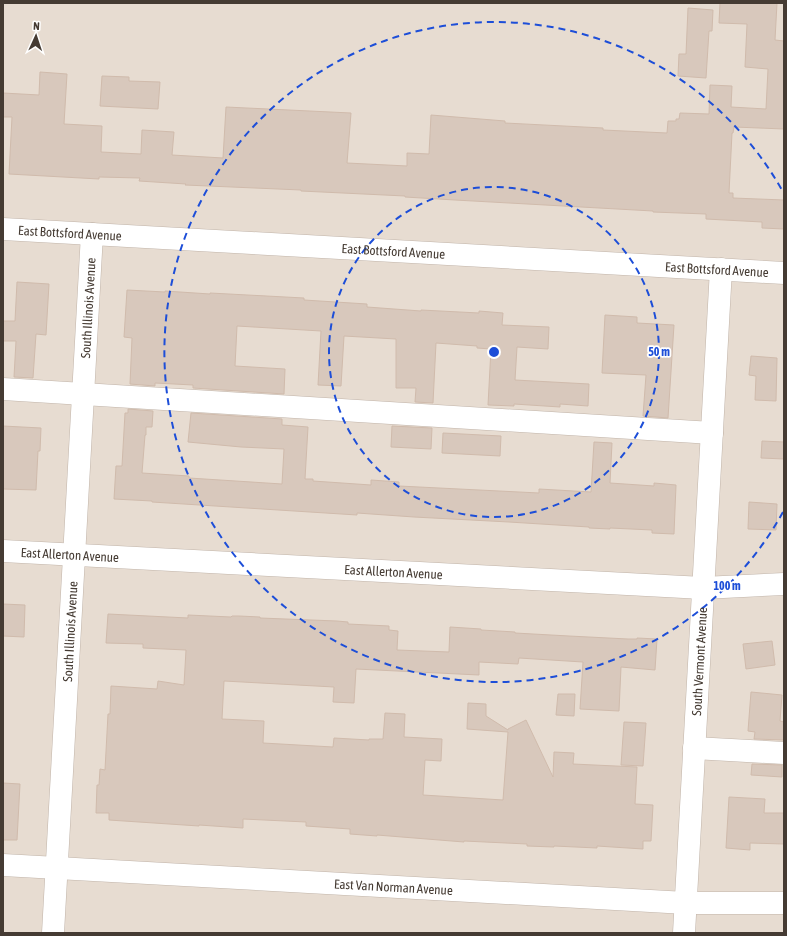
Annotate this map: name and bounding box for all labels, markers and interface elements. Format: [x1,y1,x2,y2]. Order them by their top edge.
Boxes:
north arrow [16,16,56,56]
text: N [33,20,40,32]
street label: East Bottsford Avenue [18,223,122,244]
street label: East Bottsford Avenue [341,241,446,262]
street label: South Illinois Avenue [78,257,99,359]
street label: East Bottsford Avenue [665,259,769,280]
centre of rings [487,345,501,359]
text: 50 m [648,345,670,359]
street label: East Allerton Avenue [20,545,119,565]
street label: East Allerton Avenue [344,562,443,582]
text: 100 m [713,579,741,593]
street label: South Illinois Avenue [60,581,81,682]
street label: South Vermont Avenue [689,607,710,716]
street label: East Van Norman Avenue [334,876,453,898]

